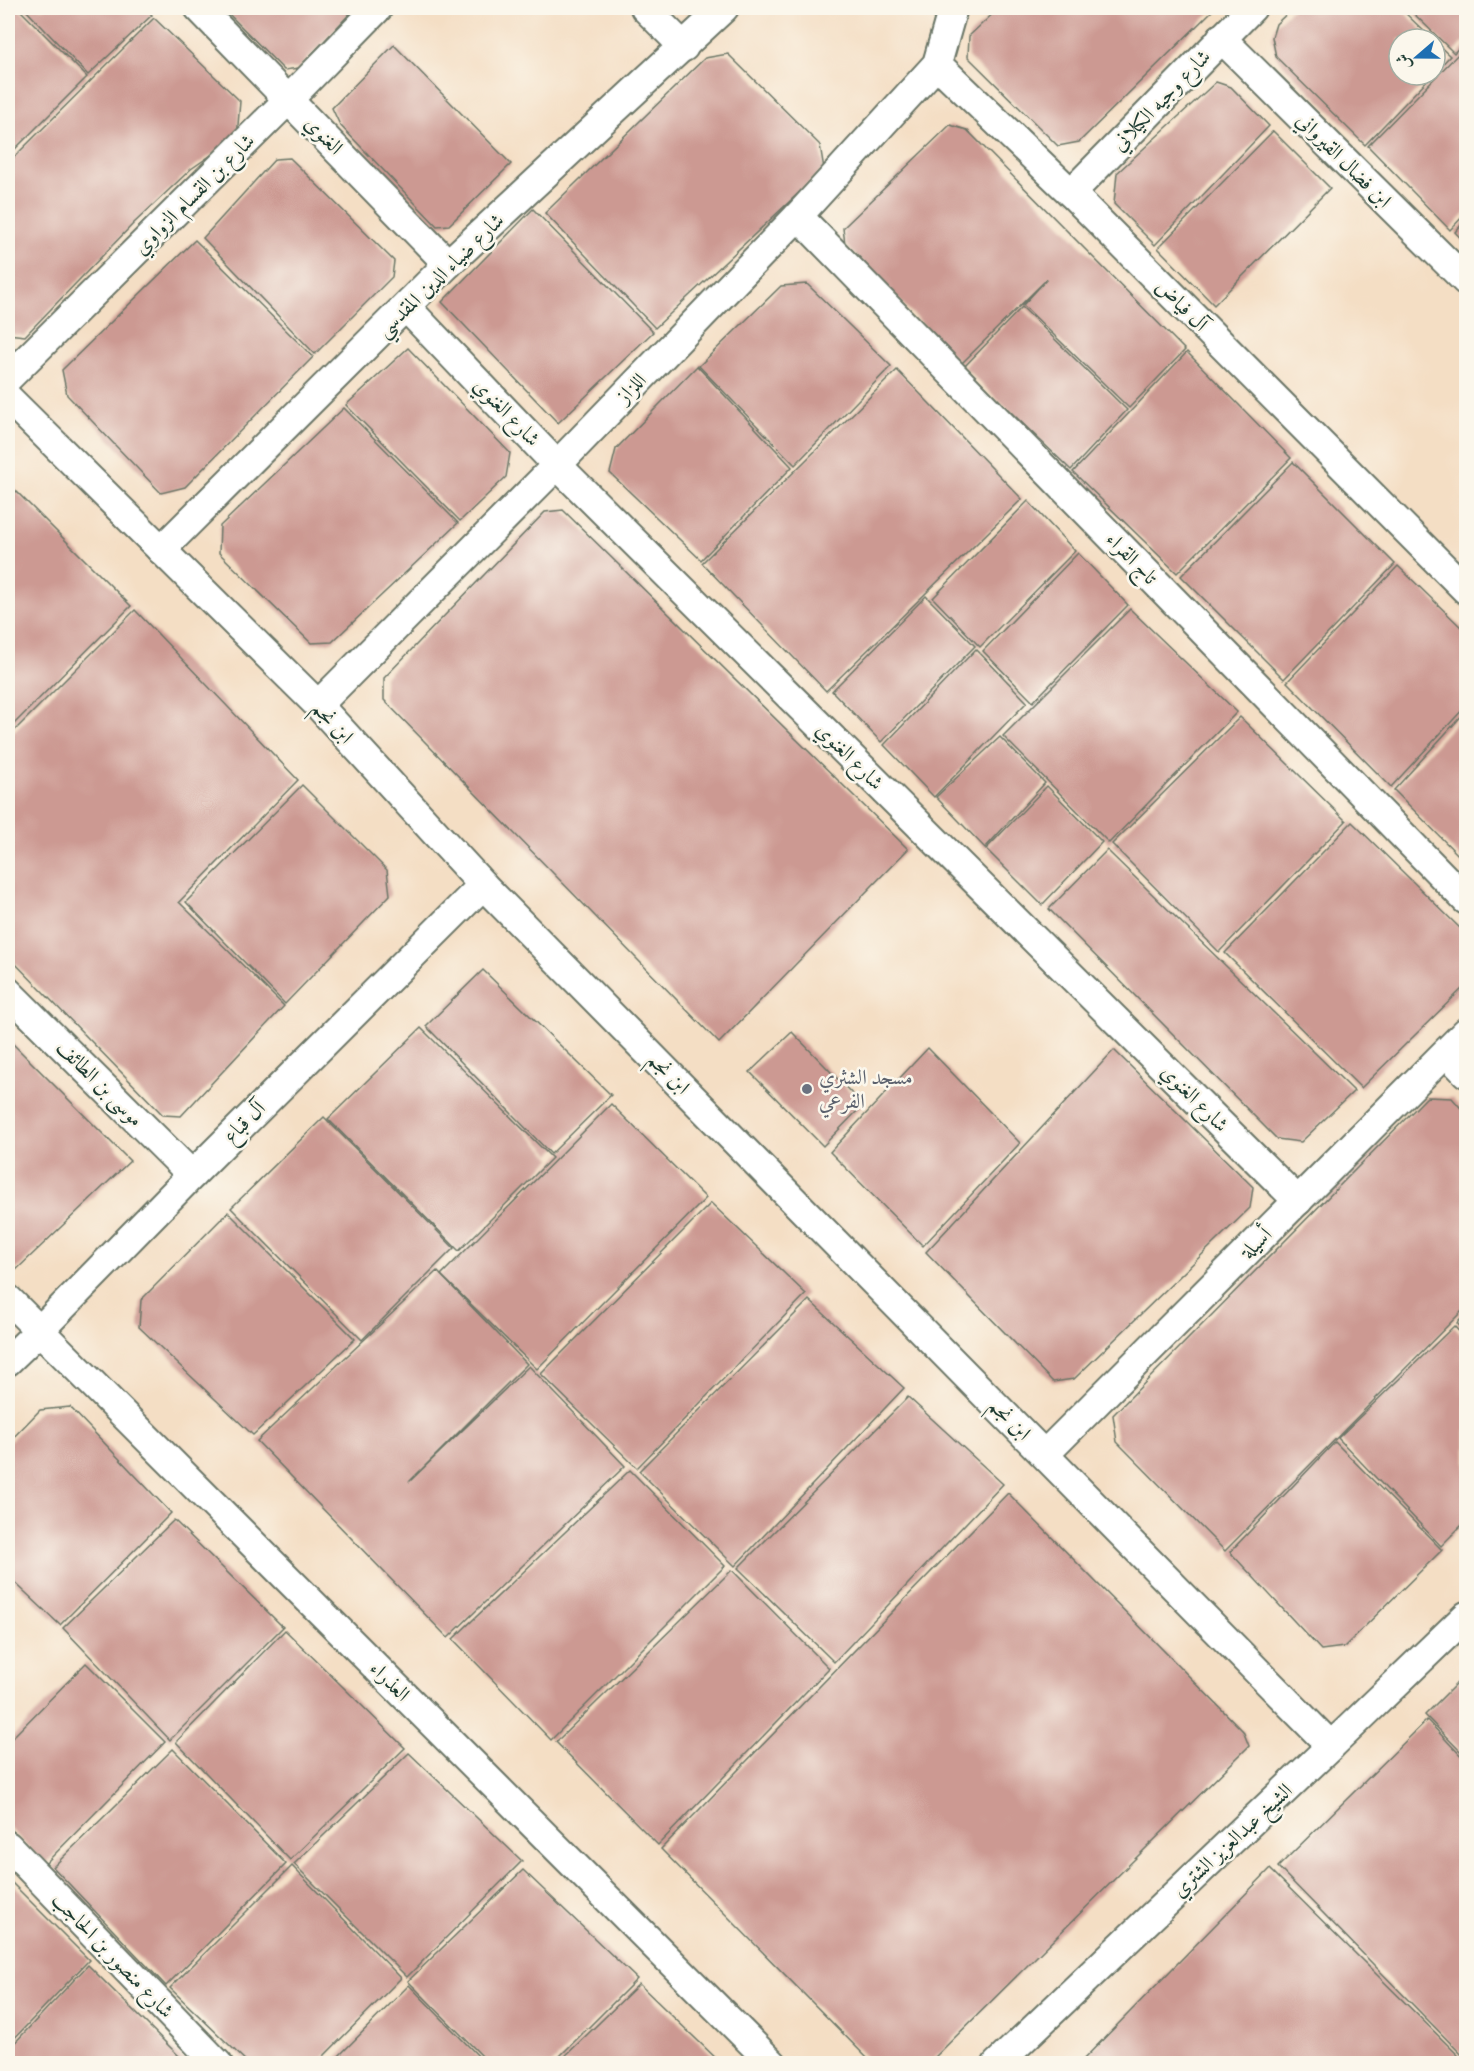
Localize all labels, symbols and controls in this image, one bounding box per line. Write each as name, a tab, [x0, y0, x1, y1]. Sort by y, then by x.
north arrow	[1387, 27, 1447, 87]
street label: شارع وجيه الكيلاني	[1104, 42, 1220, 160]
text: ش	[1389, 51, 1417, 74]
street label: ابن فضال القيرواني	[1288, 105, 1399, 216]
street label: الغنوي	[297, 108, 351, 162]
street label: شارع بن القسام الزواوي	[126, 126, 264, 264]
street label: شارع ضياء الدين المقدسي	[368, 205, 514, 348]
street label: آل فياض	[1149, 271, 1217, 340]
street label: اللزاز	[607, 365, 653, 412]
street label: شارع الغنوي	[464, 370, 548, 455]
street label: تاج القراء	[1096, 524, 1166, 595]
street label: ابن نجم	[302, 693, 362, 754]
street label: شارع الغنوي	[807, 714, 892, 799]
street label: موسى بن الطائف	[50, 1032, 151, 1133]
street label: ابن نجم	[637, 1044, 698, 1105]
street label: شارع الغنوي	[1152, 1056, 1237, 1141]
place label: مسجد الشثري الفرعي	[819, 1061, 913, 1118]
marker: مسجد الشثري الفرعي	[800, 1082, 814, 1096]
street label: آل قباع	[215, 1092, 276, 1152]
street label: أسيلة	[1232, 1219, 1279, 1266]
street label: ابن نجم	[978, 1390, 1039, 1451]
street label: العذراء	[363, 1653, 418, 1708]
street label: الشيخ عبدالعزيز الشتري	[1164, 1775, 1302, 1907]
street label: شارع منصور بن الحاجب	[43, 1885, 182, 2027]

